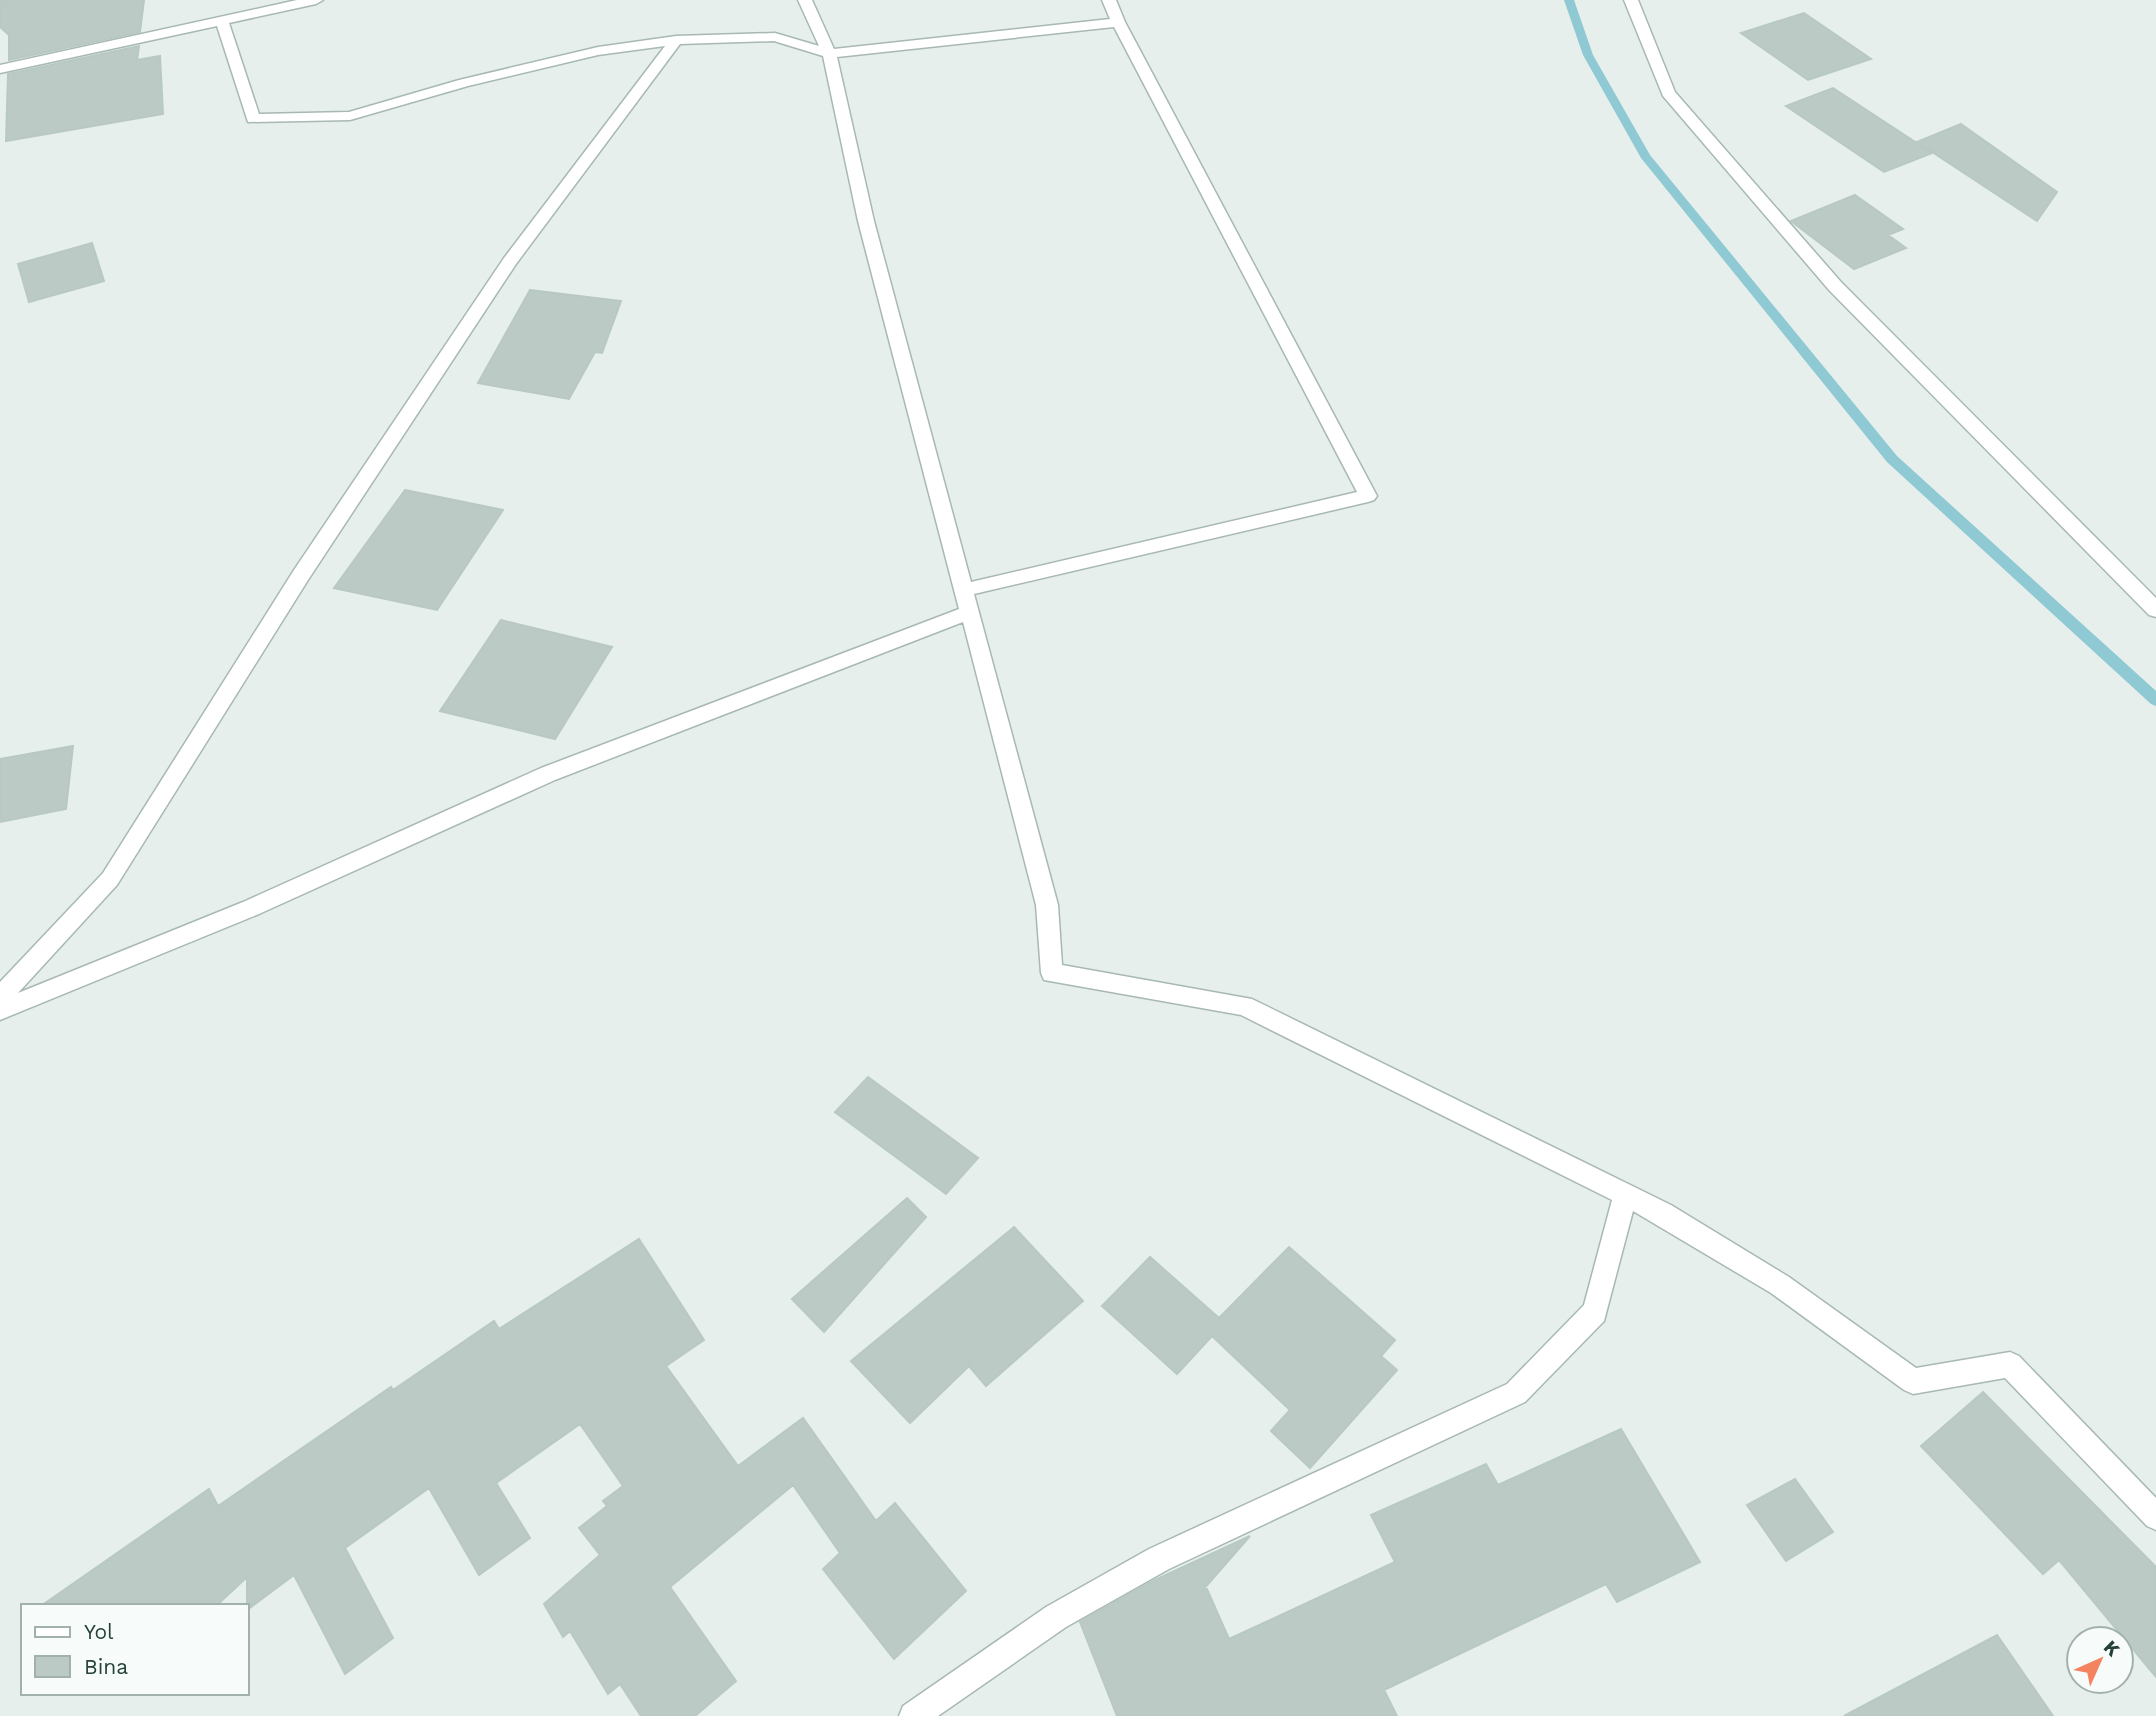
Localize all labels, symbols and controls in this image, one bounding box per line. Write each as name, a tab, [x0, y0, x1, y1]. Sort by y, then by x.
legend	[21, 1604, 248, 1695]
text: Yol	[84, 1619, 114, 1644]
north arrow	[2065, 1625, 2135, 1695]
text: K	[2099, 1636, 2124, 1661]
text: Bina	[84, 1654, 128, 1679]

